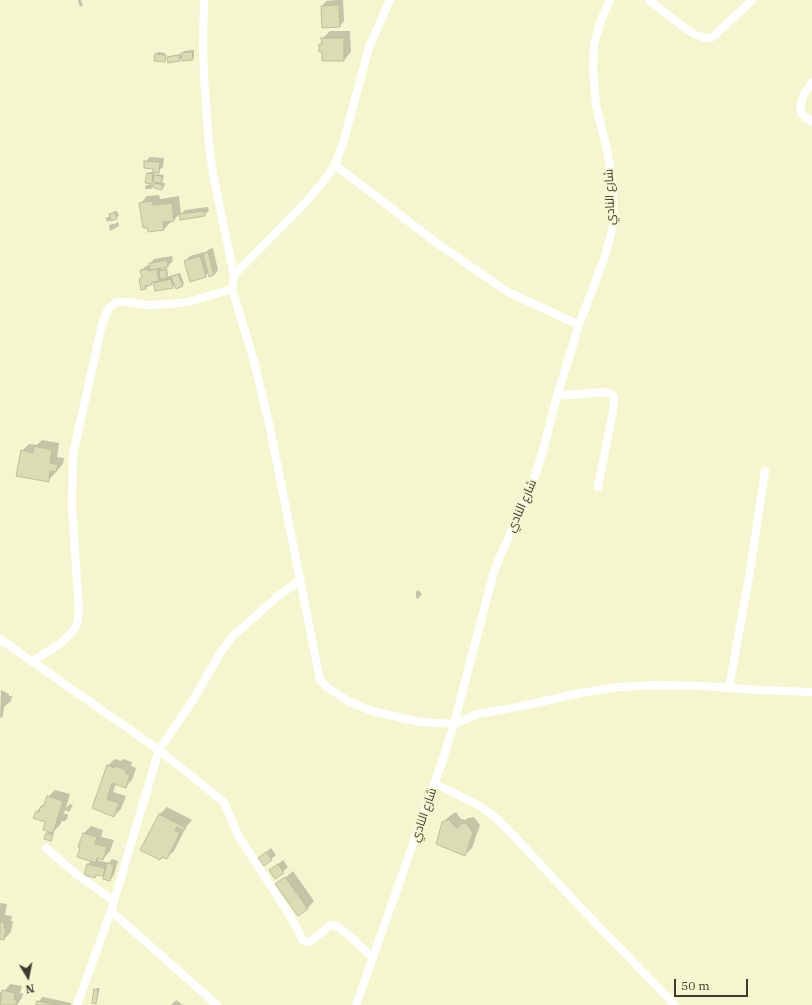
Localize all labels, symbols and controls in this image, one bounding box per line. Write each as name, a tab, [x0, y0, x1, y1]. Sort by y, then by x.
street label: شارع النادي	[602, 169, 618, 225]
street label: شارع النادي	[504, 477, 540, 535]
street label: شارع النادي	[408, 786, 440, 844]
north arrow	[8, 957, 48, 997]
scale bar	[676, 971, 750, 997]
text: 50 m	[681, 978, 710, 993]
text: N	[25, 981, 36, 996]

